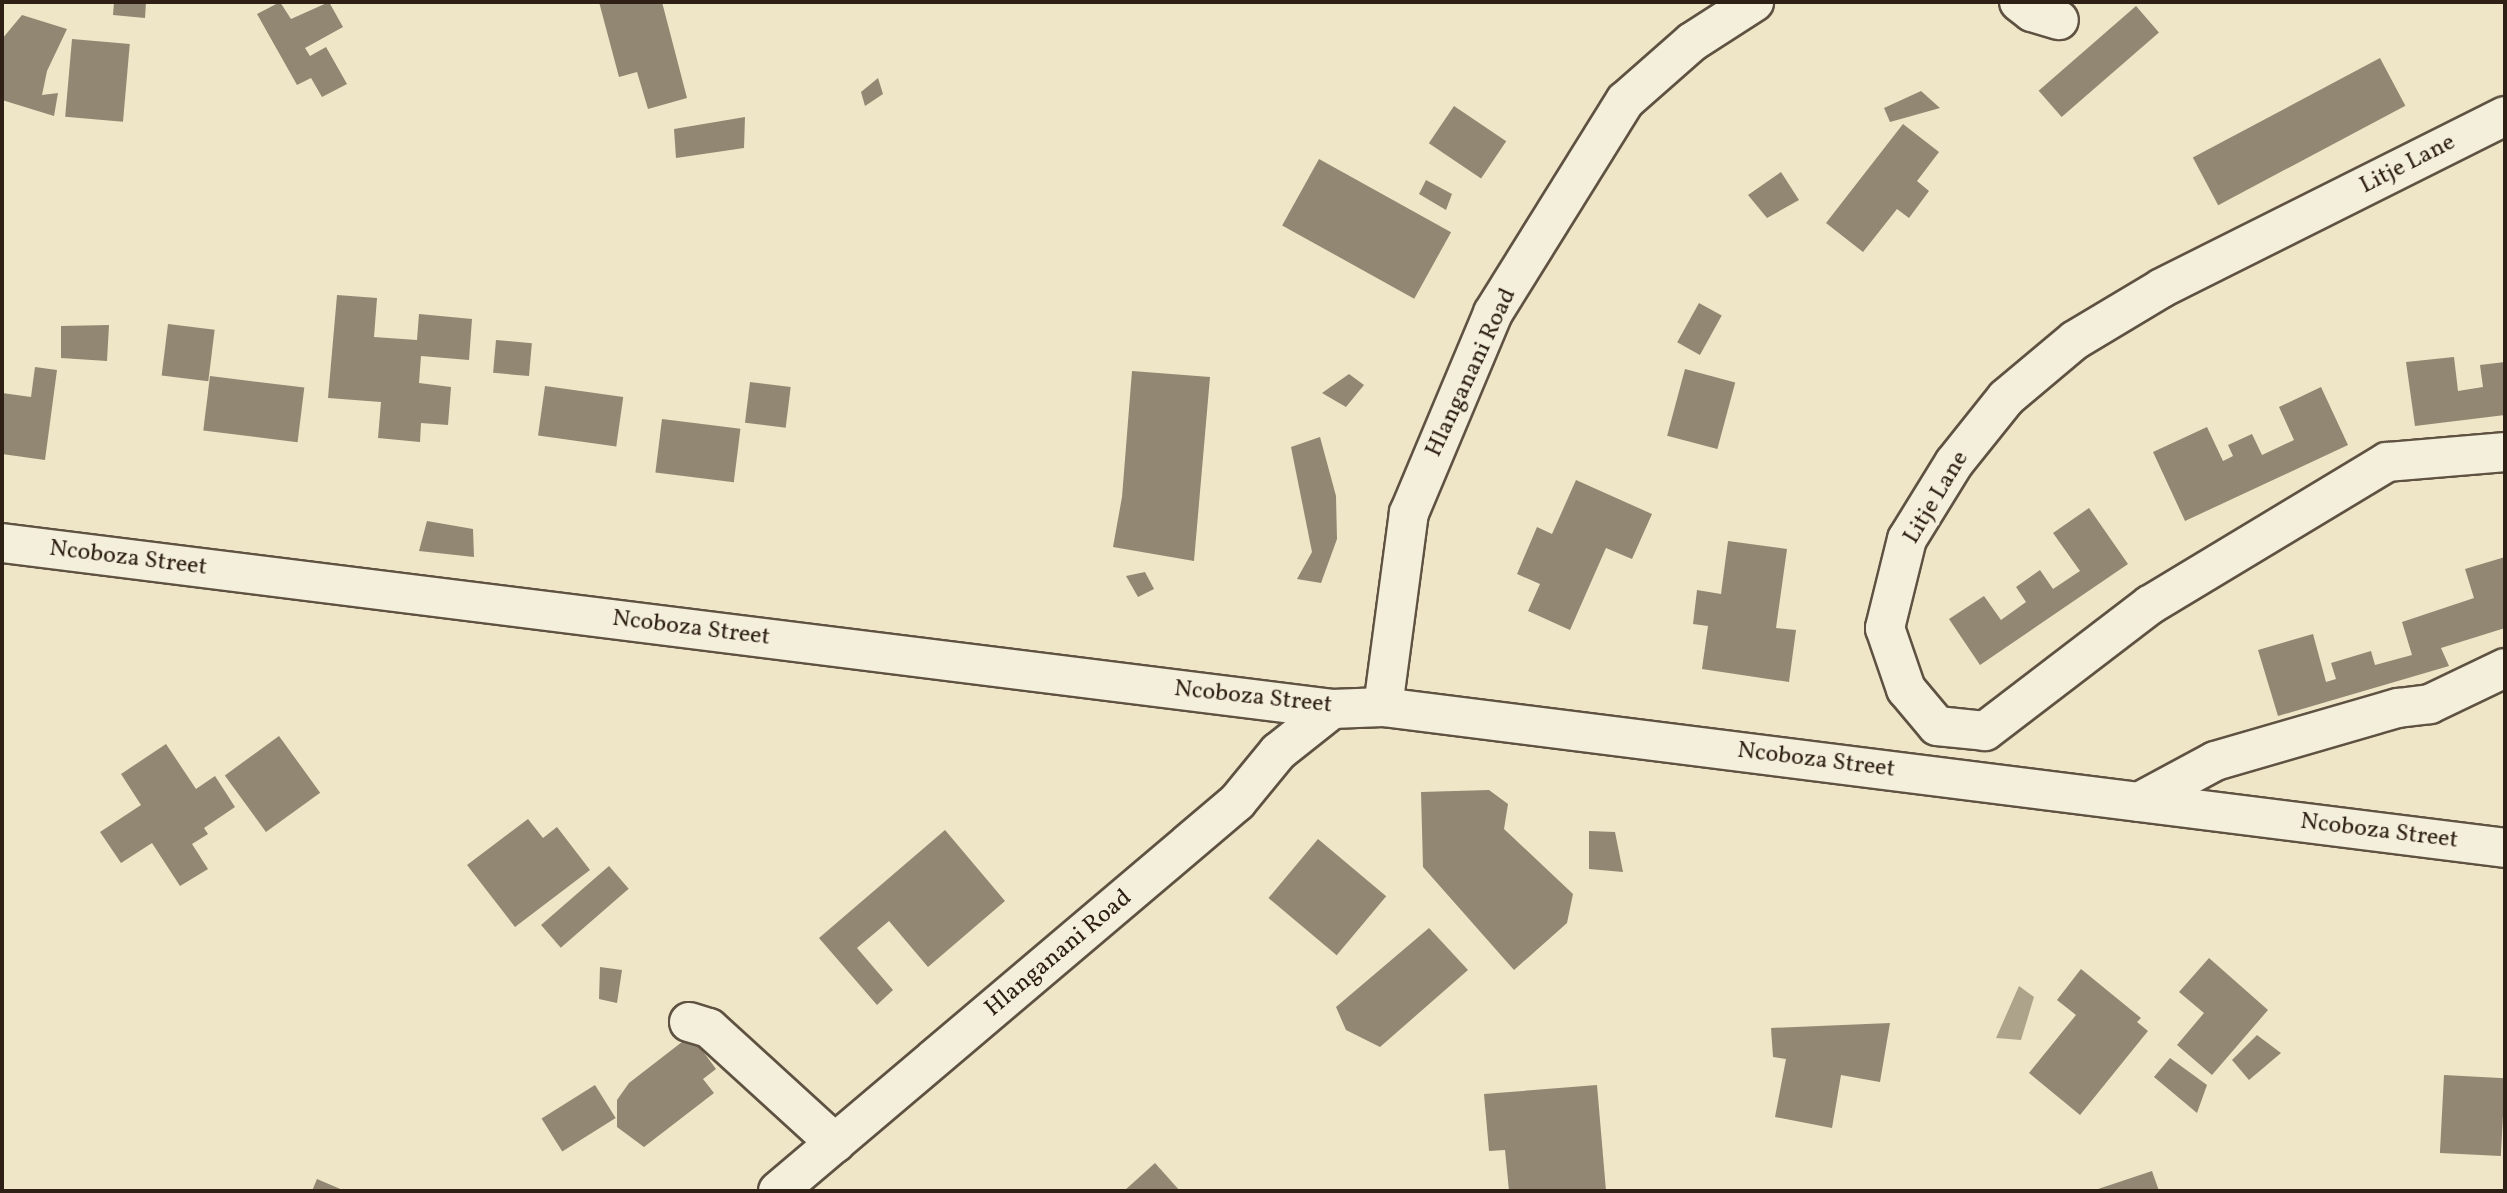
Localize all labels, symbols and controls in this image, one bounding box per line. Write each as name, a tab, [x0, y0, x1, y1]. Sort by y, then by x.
street label: Litje Lane	[2356, 129, 2460, 201]
street label: Hlanganani Road	[1420, 284, 1524, 462]
street label: Litje Lane	[1898, 446, 1976, 550]
street label: Ncoboza Street	[48, 535, 208, 583]
street label: Ncoboza Street	[611, 605, 771, 653]
street label: Ncoboza Street	[1173, 675, 1333, 721]
street label: Ncoboza Street	[1736, 737, 1896, 785]
street label: Ncoboza Street	[2299, 808, 2459, 856]
street label: Hlanganani Road	[980, 884, 1138, 1024]

